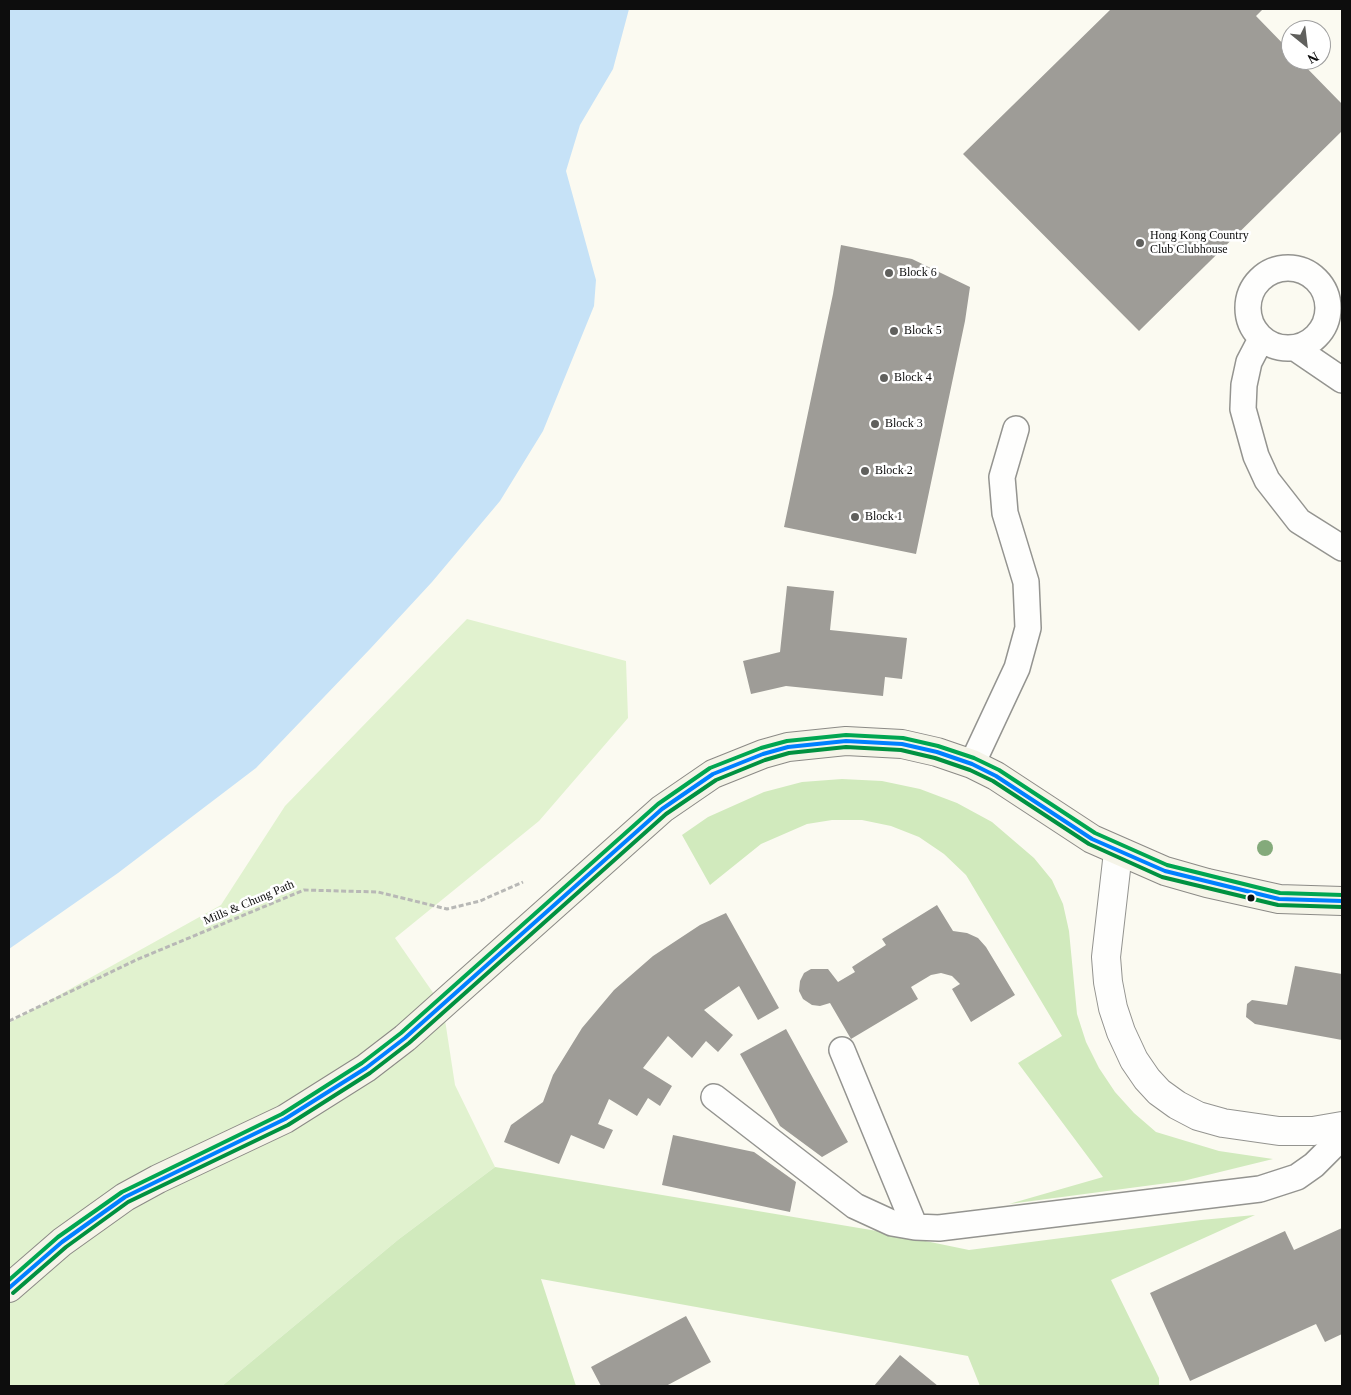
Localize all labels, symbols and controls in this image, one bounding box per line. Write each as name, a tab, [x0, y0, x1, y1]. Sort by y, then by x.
north arrow	[1281, 20, 1331, 70]
text: N	[1305, 49, 1321, 67]
place label: Hong Kong Country Club Clubhouse	[1150, 229, 1249, 257]
marker: Hong Kong Country Club Clubhouse	[1134, 237, 1146, 249]
place label: Block 6	[899, 266, 937, 280]
marker: Block 6	[883, 267, 895, 279]
place label: Block 5	[904, 324, 942, 338]
marker: Block 5	[888, 325, 900, 337]
place label: Block 4	[894, 371, 932, 385]
marker: Block 4	[878, 372, 890, 384]
place label: Block 3	[885, 417, 923, 431]
marker: Block 3	[869, 418, 881, 430]
place label: Block 2	[875, 464, 913, 478]
marker: Block 2	[859, 465, 871, 477]
place label: Block 1	[865, 510, 903, 524]
marker: Block 1	[849, 511, 861, 523]
street label: Mills & Chung Path	[202, 877, 296, 929]
unlabelled marker	[1246, 893, 1256, 903]

